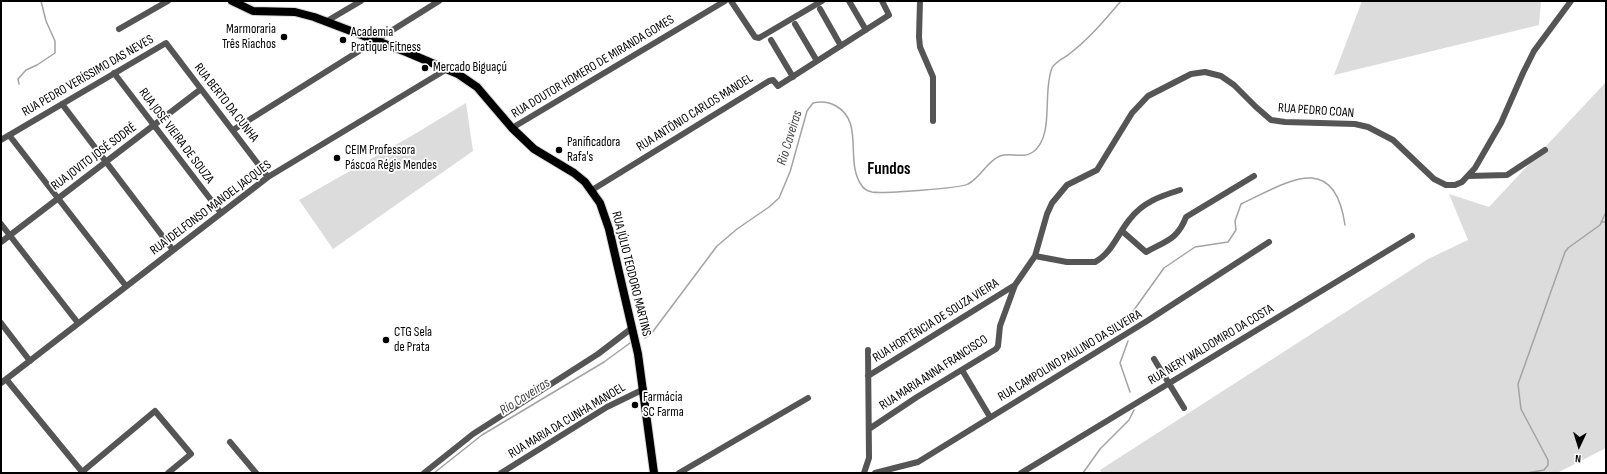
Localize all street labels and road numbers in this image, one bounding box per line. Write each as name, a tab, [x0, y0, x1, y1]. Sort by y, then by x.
street label: RUA DOUTOR HOMERO DE MIRANDA GOMES	[509, 12, 677, 122]
street label: RUA PEDRO VERÍSSIMO DAS NEVES	[19, 32, 157, 120]
street label: RUA BERTO DA CUNHA	[190, 60, 262, 146]
street label: RUA ANTÔNIO CARLOS MANOEL	[634, 71, 756, 155]
street label: RUA JOSÉ VIEIRA DE SOUZA	[135, 85, 217, 187]
street label: RUA PEDRO COAN	[1277, 101, 1355, 121]
street label: RUA JOVITO JOSÉ SODRÉ	[48, 120, 140, 194]
street label: RUA IDELFONSO MANOEL JACQUES	[147, 157, 275, 259]
street label: RUA JÚLIO TEODORO MARTINS	[608, 210, 654, 338]
street label: RUA HORTÊNCIA DE SOUZA VIEIRA	[870, 276, 1002, 366]
street label: RUA NERY WALDOMIRO DA COSTA	[1145, 301, 1277, 389]
street label: RUA CAMPOLINO PAULINO DA SILVEIRA	[995, 307, 1145, 405]
street label: RUA MARIA ANNA FRANCISCO	[877, 332, 991, 414]
street label: RUA MARIA DA CUNHA MANOEL	[506, 380, 628, 462]

